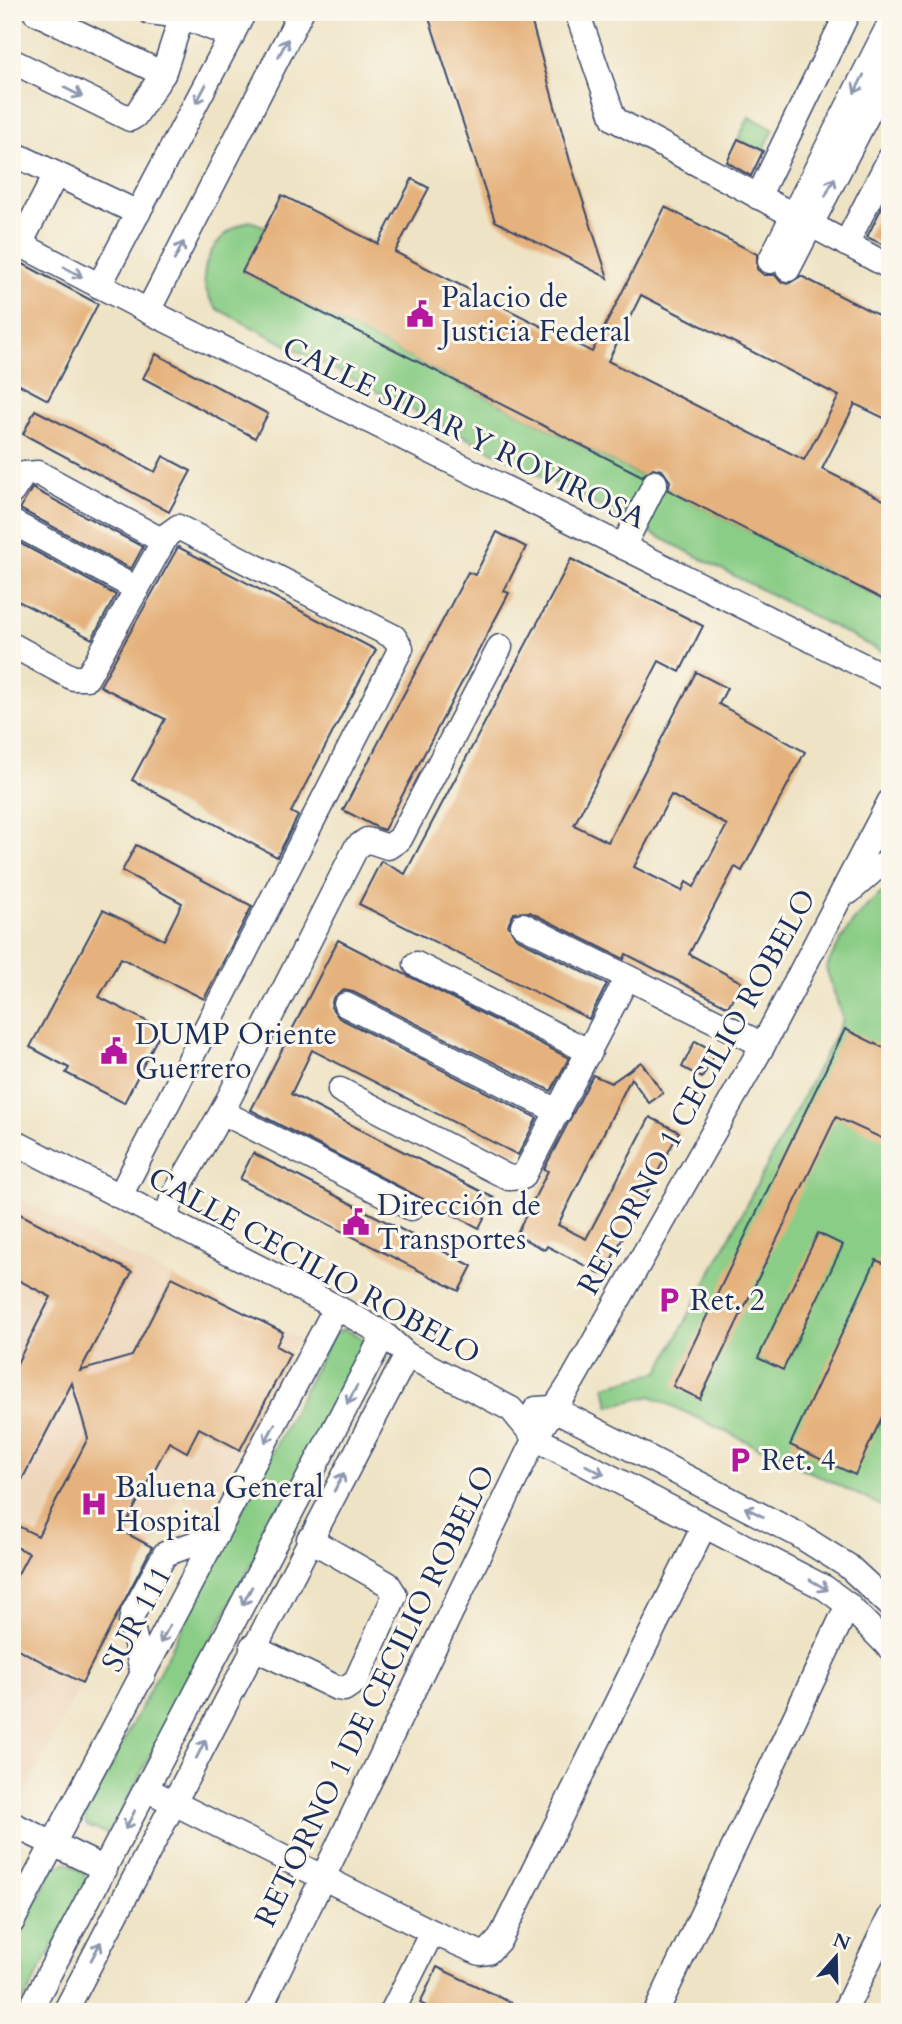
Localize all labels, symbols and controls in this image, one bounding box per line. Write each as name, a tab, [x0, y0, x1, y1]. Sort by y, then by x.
one-way arrow	[276, 38, 290, 59]
one-way arrow	[851, 73, 865, 94]
one-way arrow	[194, 83, 207, 104]
one-way arrow	[62, 86, 83, 100]
one-way arrow	[823, 177, 837, 197]
one-way arrow	[173, 241, 186, 262]
one-way arrow	[62, 266, 83, 279]
place label: Palacio de Justicia Federal	[437, 277, 631, 352]
public building icon: Palacio de Justicia Federal	[405, 299, 435, 329]
street label: CALLE SIDAR Y ROVIROSA	[275, 327, 653, 539]
street label: RETORNO 1 CECILIO ROBELO	[568, 882, 826, 1302]
place label: DUMP Oriente Guerrero	[135, 1014, 337, 1089]
public building icon: DUMP Oriente Guerrero	[99, 1036, 129, 1066]
street label: CALLE CECILIO ROBELO	[141, 1157, 487, 1375]
place label: Dirección de Transportes	[377, 1185, 541, 1260]
public building icon: Dirección de Transportes	[341, 1207, 371, 1237]
place label: Ret. 2	[690, 1280, 765, 1321]
parking icon: Ret. 2	[654, 1285, 684, 1315]
one-way arrow	[345, 1384, 359, 1404]
one-way arrow	[263, 1422, 276, 1443]
place label: Ret. 4	[761, 1440, 836, 1481]
parking icon: Ret. 4	[725, 1445, 755, 1475]
street label: RETORNO 1 DE CECILIO ROBELO	[245, 1458, 505, 1934]
one-way arrow	[584, 1463, 605, 1477]
place label: Baluena General Hospital	[115, 1467, 324, 1542]
one-way arrow	[333, 1472, 346, 1493]
hospital icon: Baluena General Hospital	[79, 1489, 109, 1519]
one-way arrow	[744, 1504, 765, 1518]
street label: SUR 111	[92, 1559, 182, 1679]
one-way arrow	[808, 1579, 829, 1592]
one-way arrow	[239, 1585, 253, 1606]
one-way arrow	[157, 1623, 171, 1644]
one-way arrow	[194, 1739, 208, 1760]
one-way arrow	[123, 1809, 137, 1829]
north arrow	[800, 1923, 870, 1993]
text: N	[829, 1927, 854, 1957]
one-way arrow	[90, 1941, 104, 1962]

